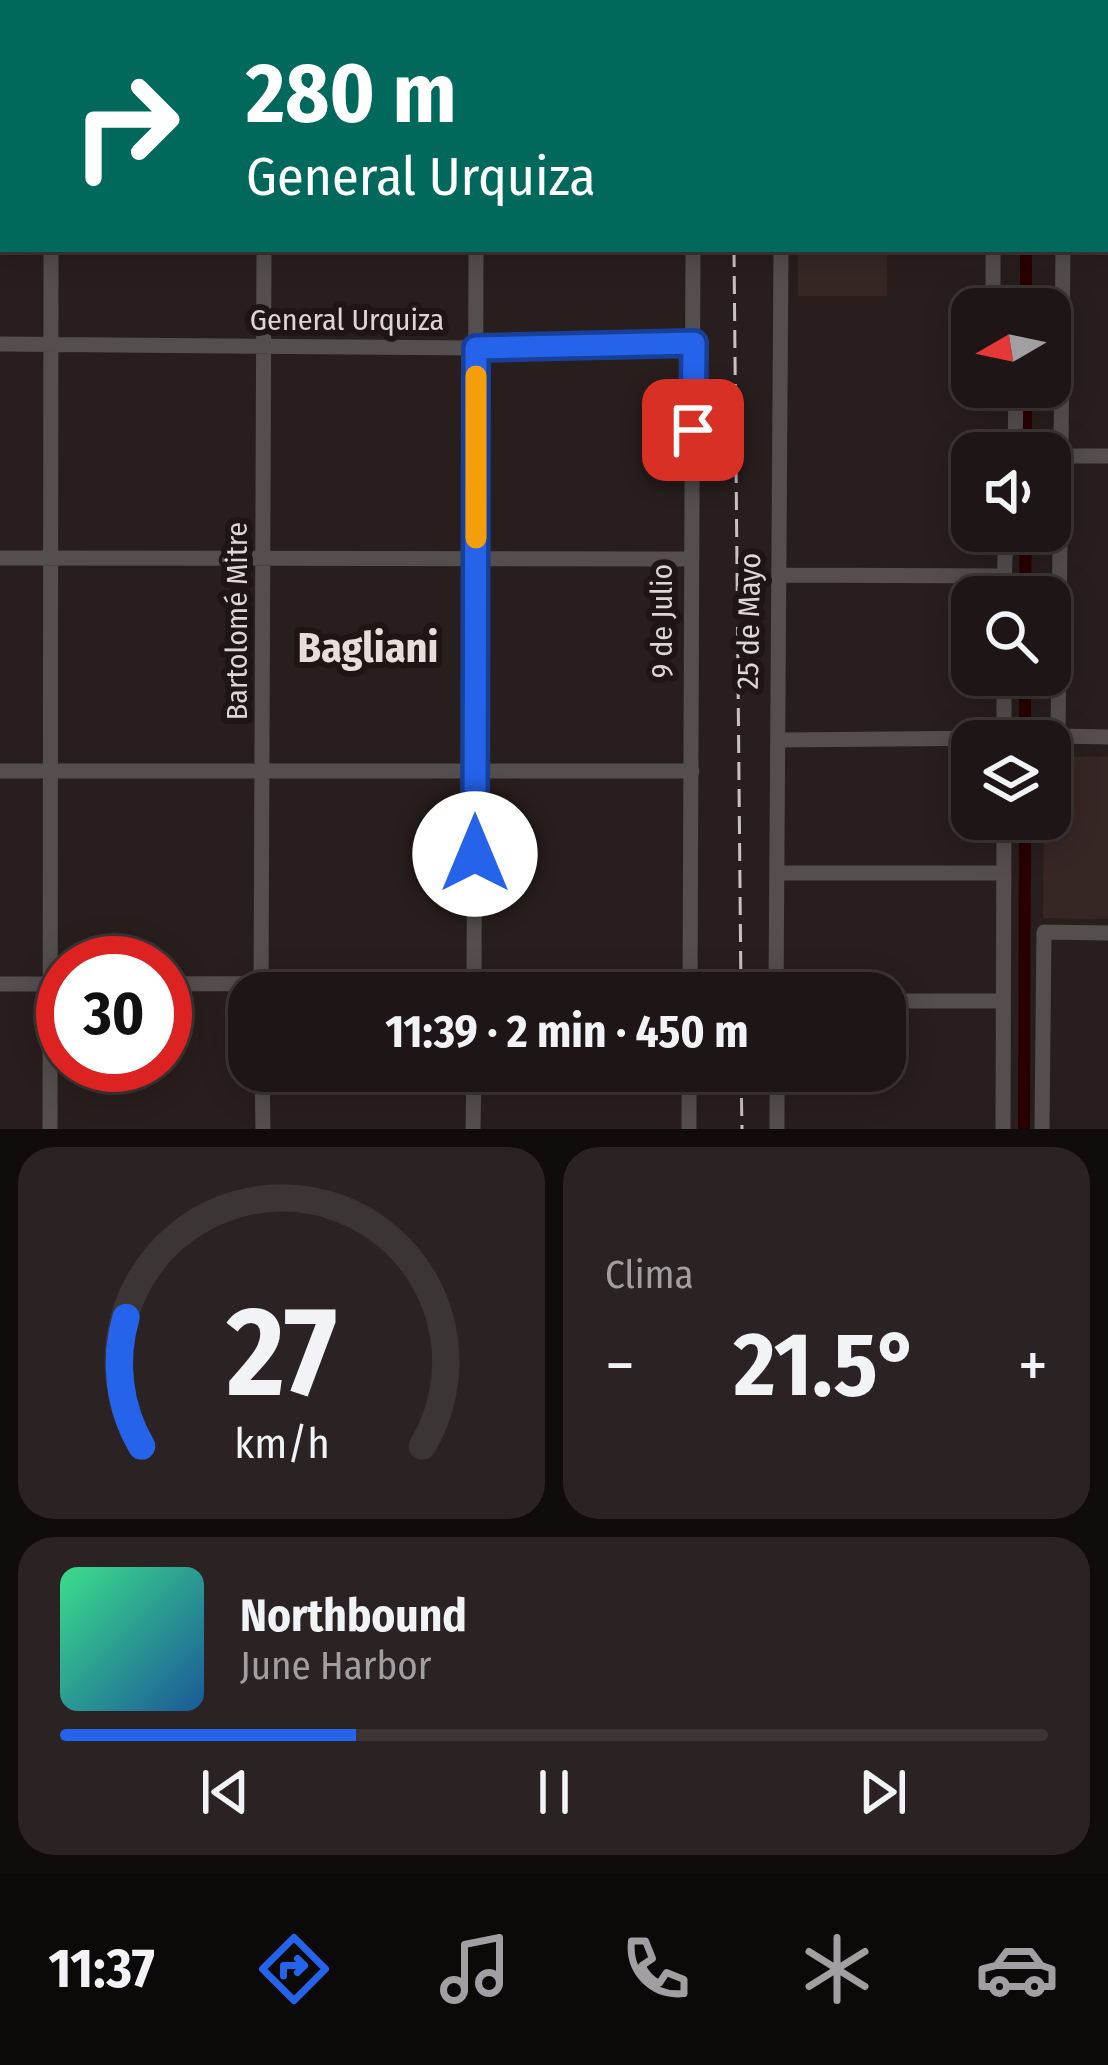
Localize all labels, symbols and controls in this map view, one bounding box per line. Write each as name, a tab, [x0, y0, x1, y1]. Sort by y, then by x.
text: 280 m	[246, 43, 457, 144]
icon: right	[48, 48, 204, 204]
text: General Urquiza	[246, 145, 596, 209]
north arrow	[951, 288, 1071, 408]
map controls	[951, 288, 1071, 840]
street label: General Urquiza	[250, 302, 444, 338]
pin	[642, 379, 744, 481]
icon: arrive	[660, 397, 726, 463]
button: sound	[951, 432, 1071, 552]
street label: Bartolomé Mitre	[219, 522, 255, 720]
street label: 25 de Mayo	[730, 552, 768, 690]
street label: 9 de Julio	[644, 564, 680, 678]
button: search	[951, 576, 1071, 696]
district label: Bagliani	[298, 623, 438, 673]
button: layers	[951, 720, 1071, 840]
position arrow	[412, 791, 538, 917]
speed limit sign: 30	[36, 936, 192, 1092]
text: 11:39 · 2 min · 450 m	[385, 1005, 749, 1059]
text: Clima	[605, 1252, 694, 1298]
text: 27	[225, 1278, 337, 1428]
text: 21.5°	[734, 1311, 919, 1419]
text: −	[605, 1326, 635, 1405]
text: +	[1018, 1326, 1048, 1405]
text: km/h	[234, 1418, 329, 1469]
text: Northbound	[240, 1589, 467, 1643]
text: June Harbor	[240, 1643, 431, 1689]
icon: previous	[192, 1759, 258, 1825]
icon: pause	[521, 1759, 587, 1825]
icon: next	[850, 1759, 916, 1825]
icon: directions	[252, 1927, 336, 2011]
icon: music	[433, 1927, 517, 2011]
icon: phone	[614, 1927, 698, 2011]
icon: climate	[795, 1927, 879, 2011]
icon: car	[975, 1927, 1059, 2011]
text: 11:37	[48, 1937, 155, 2001]

